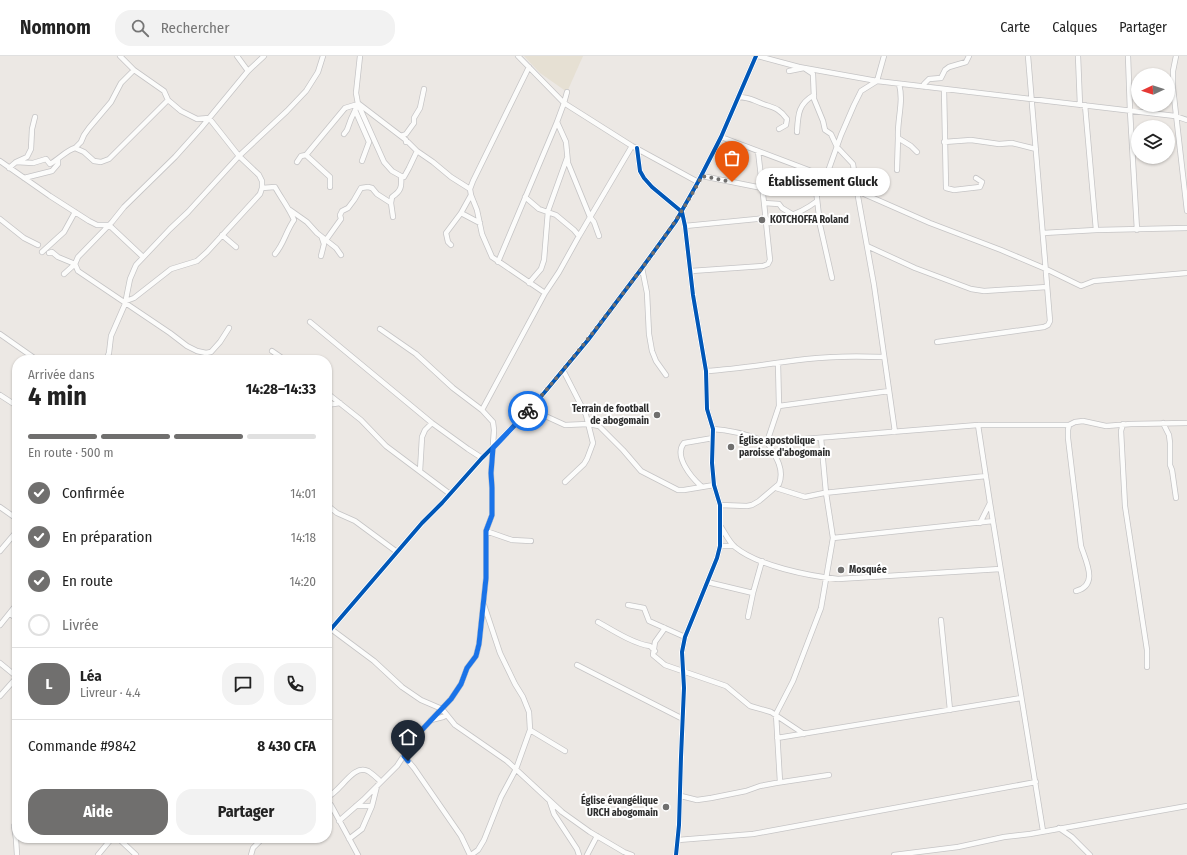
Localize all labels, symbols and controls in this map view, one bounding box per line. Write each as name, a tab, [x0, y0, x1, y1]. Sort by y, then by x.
search box	[115, 10, 395, 46]
text: Nomnom	[20, 16, 91, 39]
icon: search	[129, 17, 151, 39]
text: Rechercher	[161, 19, 230, 37]
text: Carte	[1000, 19, 1030, 36]
text: Calques	[1052, 19, 1097, 36]
text: Partager	[1119, 19, 1167, 36]
north arrow	[1131, 68, 1175, 112]
map controls	[1131, 68, 1175, 164]
button: layers	[1131, 120, 1175, 164]
pin	[715, 141, 749, 182]
icon: bag	[721, 147, 743, 169]
callout: Établissement Gluck	[756, 168, 890, 196]
text: Établissement Gluck	[768, 174, 878, 189]
place label: KOTCHOFFA Roland	[770, 214, 849, 226]
marker: KOTCHOFFA Roland	[757, 215, 767, 225]
text: Arrivée dans	[28, 367, 95, 382]
text: 14:28–14:33	[246, 380, 316, 398]
text: 4 min	[28, 381, 87, 412]
courier	[508, 391, 548, 431]
icon: bike	[517, 400, 539, 422]
place label: Terrain de football de abogomain	[572, 403, 649, 427]
marker: Terrain de football de abogomain	[652, 410, 662, 420]
place label: Église apostolique paroisse d'abogomain	[739, 433, 830, 459]
marker: Église apostolique paroisse d'abogomain	[726, 442, 736, 452]
text: En route · 500 m	[28, 445, 114, 460]
icon: check	[28, 482, 50, 504]
text: Confirmée	[62, 484, 125, 502]
text: 14:01	[290, 486, 316, 501]
icon: check	[28, 526, 50, 548]
text: En préparation	[62, 528, 152, 546]
text: 14:18	[291, 530, 316, 545]
place label: Mosquée	[849, 563, 887, 576]
marker: Mosquée	[836, 565, 846, 575]
icon: check	[28, 570, 50, 592]
text: En route	[62, 572, 113, 590]
text: 14:20	[289, 574, 316, 589]
text: Livrée	[62, 616, 99, 634]
button: chat	[222, 663, 264, 705]
button: phone	[274, 663, 316, 705]
text: Léa	[80, 667, 102, 685]
text: L	[46, 675, 52, 693]
text: Livreur · 4.4	[80, 685, 141, 700]
pin	[391, 720, 425, 761]
icon: home	[397, 726, 419, 748]
text: Commande #9842	[28, 737, 136, 755]
text: 8 430 CFA	[257, 737, 316, 755]
button: Aide	[28, 789, 168, 835]
button: Partager	[176, 789, 316, 835]
place label: Église évangélique URCH abogomain	[581, 793, 658, 819]
marker: Église évangélique URCH abogomain	[661, 802, 671, 812]

